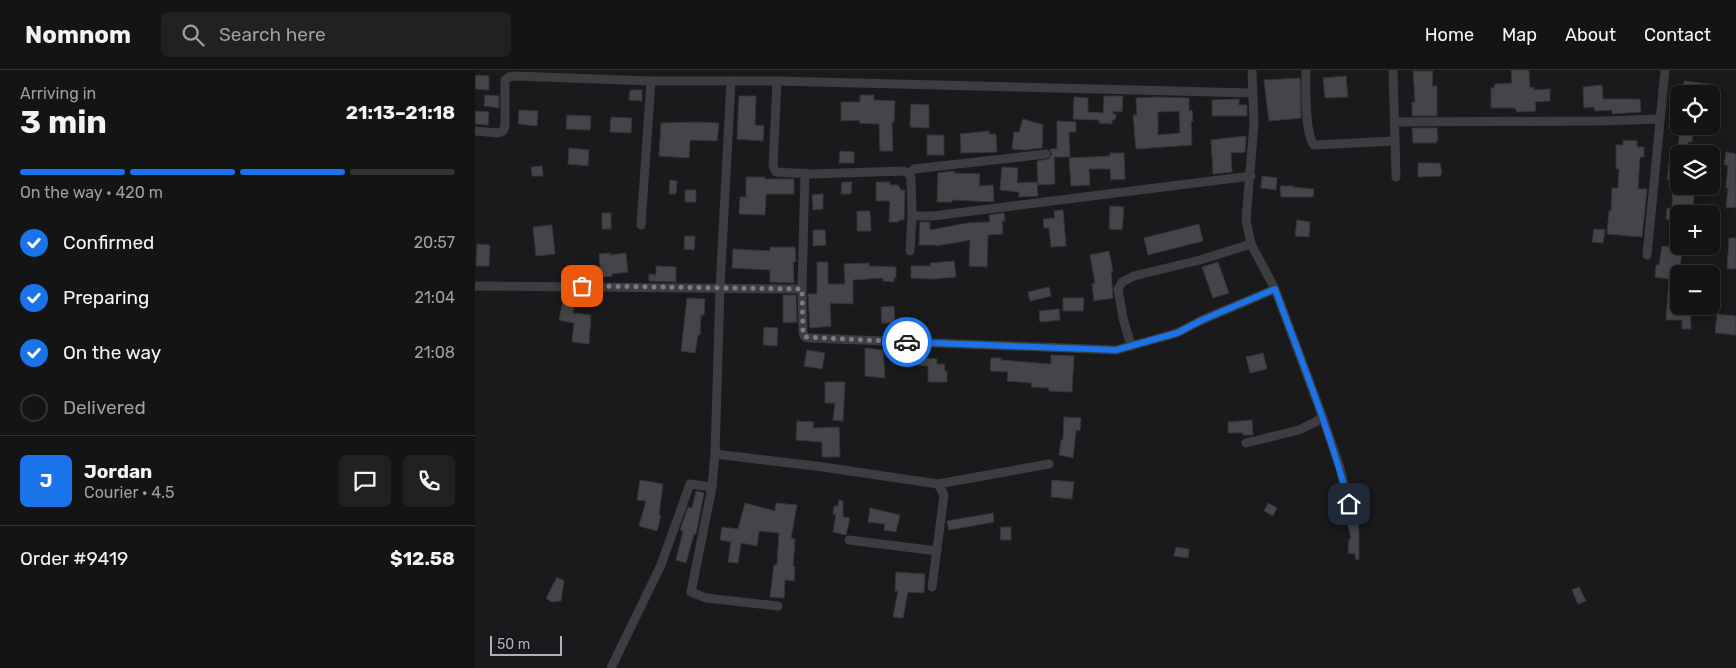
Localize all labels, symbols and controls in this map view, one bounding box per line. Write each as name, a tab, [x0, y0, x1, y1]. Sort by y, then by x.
search box	[161, 12, 511, 57]
text: Nomnom	[25, 21, 131, 49]
icon: search	[179, 21, 207, 49]
text: Search here	[219, 23, 326, 46]
text: Home	[1425, 24, 1474, 46]
text: Map	[1502, 24, 1537, 46]
text: About	[1565, 24, 1616, 46]
text: Contact	[1644, 24, 1711, 46]
text: Arriving in	[20, 84, 96, 103]
map controls	[1670, 85, 1720, 315]
button: locate	[1670, 85, 1720, 135]
text: 21:13–21:18	[346, 101, 455, 124]
text: 3 min	[20, 103, 107, 141]
button: layers	[1670, 145, 1720, 195]
text: On the way · 420 m	[20, 183, 163, 202]
button: +	[1670, 205, 1720, 255]
icon: check	[20, 229, 48, 257]
text: Confirmed	[63, 231, 154, 254]
text: 20:57	[414, 233, 455, 252]
pin	[561, 265, 603, 307]
button: −	[1670, 265, 1720, 315]
icon: bag	[568, 272, 596, 300]
icon: check	[20, 284, 48, 312]
text: Preparing	[63, 286, 149, 309]
text: 21:04	[415, 288, 455, 307]
courier	[882, 317, 932, 367]
icon: car	[893, 328, 921, 356]
icon: check	[20, 339, 48, 367]
text: On the way	[63, 341, 161, 364]
text: 21:08	[414, 343, 455, 362]
text: Delivered	[63, 396, 146, 419]
button: chat	[339, 455, 391, 507]
button: phone	[403, 455, 455, 507]
text: Jordan	[84, 460, 152, 483]
text: J	[40, 469, 52, 492]
text: Courier · 4.5	[84, 483, 174, 502]
pin	[1328, 483, 1370, 525]
icon: home	[1335, 490, 1363, 518]
text: Order #9419	[20, 547, 128, 570]
text: $12.58	[390, 547, 455, 570]
scale bar	[490, 633, 563, 656]
text: 50 m	[497, 636, 530, 653]

